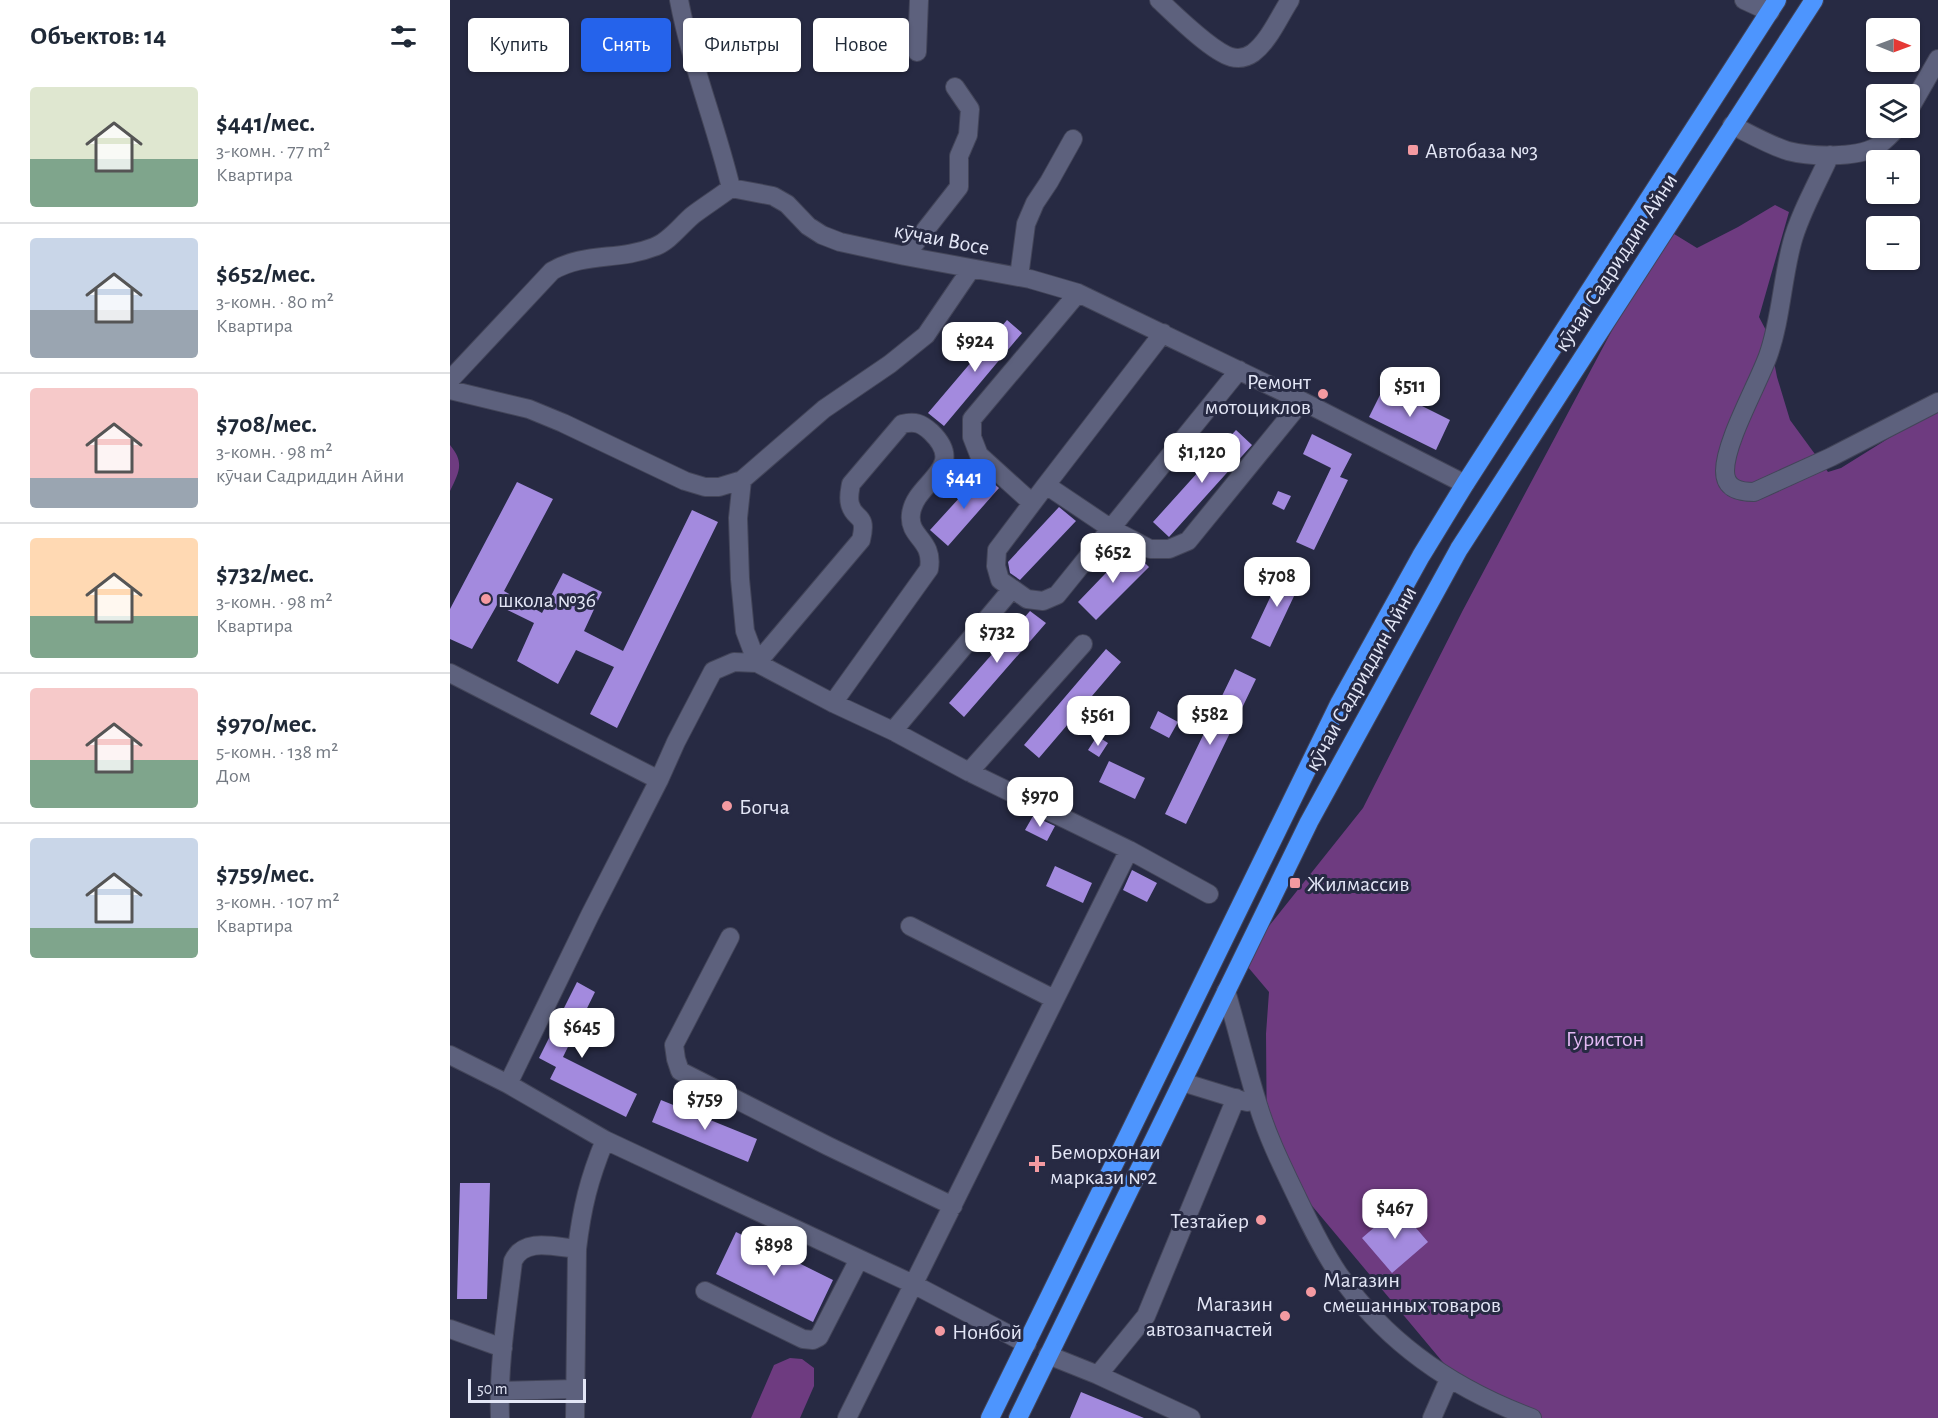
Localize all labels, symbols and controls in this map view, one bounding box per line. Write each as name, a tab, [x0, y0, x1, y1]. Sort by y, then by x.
chip: Купить	[468, 18, 569, 72]
chip: Снять	[581, 18, 671, 72]
chip: Фильтры	[683, 18, 801, 72]
chip: Новое	[813, 18, 909, 72]
north arrow	[1866, 18, 1920, 72]
map controls	[1866, 18, 1920, 270]
icon: filters	[387, 20, 420, 53]
text: Объектов: 14	[30, 23, 166, 49]
button: layers	[1866, 84, 1920, 138]
text: $441/мес.	[216, 110, 315, 136]
icon: home	[78, 111, 150, 183]
place label: Автобаза №3	[1425, 140, 1538, 162]
text: 3-комн. · 77 m²	[216, 141, 330, 161]
marker: Автобаза №3	[1406, 143, 1420, 157]
button: +	[1866, 150, 1920, 204]
text: Квартира	[216, 165, 293, 185]
street label: кӯчаи Садриддин Айни	[1550, 170, 1681, 355]
button: −	[1866, 216, 1920, 270]
street label: кӯчаи Восе	[892, 219, 991, 259]
text: $652/мес.	[216, 261, 316, 287]
icon: home	[78, 262, 150, 334]
text: 3-комн. · 80 m²	[216, 292, 334, 312]
text: Квартира	[216, 316, 293, 336]
pin: $924	[939, 322, 1011, 373]
text: $924	[956, 331, 994, 351]
pin: $511	[1374, 367, 1446, 418]
place label: Ремонт мотоциклов	[1205, 371, 1312, 418]
text: $511	[1394, 376, 1426, 396]
marker: Ремонт мотоциклов	[1316, 387, 1330, 401]
text: $708/мес.	[216, 411, 317, 437]
icon: home	[78, 412, 150, 484]
pin: $1,120	[1153, 433, 1251, 484]
text: 3-комн. · 98 m²	[216, 442, 332, 462]
text: $1,120	[1178, 442, 1226, 462]
pin: $441	[928, 459, 1000, 510]
text: кӯчаи Садриддин Айни	[216, 466, 404, 486]
text: $441	[946, 468, 982, 488]
pin: $652	[1077, 533, 1149, 584]
text: $652	[1095, 542, 1131, 562]
pin: $708	[1241, 557, 1313, 608]
text: $732/мес.	[216, 561, 314, 587]
icon: home	[78, 562, 150, 634]
text: $708	[1258, 566, 1296, 586]
street label: кӯчаи Садриддин Айни	[1301, 583, 1421, 774]
place label: школа №36	[498, 589, 596, 611]
text: 3-комн. · 98 m²	[216, 592, 332, 612]
marker: школа №36	[479, 592, 493, 606]
pin: $732	[961, 613, 1033, 664]
text: Квартира	[216, 616, 293, 636]
text: $732	[979, 622, 1015, 642]
pin: $582	[1174, 695, 1246, 746]
pin: $561	[1062, 696, 1134, 747]
text: $582	[1192, 704, 1228, 724]
text: $561	[1081, 705, 1115, 725]
text: $970/мес.	[216, 711, 317, 737]
icon: home	[78, 712, 150, 784]
text: 5-комн. · 138 m²	[216, 742, 338, 762]
text: Дом	[216, 766, 251, 786]
pin: $970	[1004, 777, 1076, 828]
text: $970	[1021, 786, 1059, 806]
place label: Богча	[739, 796, 790, 818]
marker: Богча	[720, 799, 734, 813]
text: $759/мес.	[216, 861, 315, 887]
icon: home	[78, 862, 150, 934]
place label: Жилмассив	[1307, 873, 1409, 895]
marker: Жилмассив	[1288, 876, 1302, 890]
text: 3-комн. · 107 m²	[216, 892, 339, 912]
text: Квартира	[216, 916, 293, 936]
pin: $645	[546, 1008, 618, 1059]
text: $645	[563, 1017, 601, 1037]
park label: Гуристон	[1566, 1028, 1644, 1050]
pin: $759	[669, 1080, 741, 1131]
text: $759	[687, 1089, 723, 1109]
place label: Беморхонаи маркази №2	[1050, 1141, 1161, 1188]
marker: Беморхонаи маркази №2	[1028, 1155, 1046, 1173]
pin: $467	[1359, 1189, 1431, 1240]
text: $467	[1376, 1198, 1414, 1218]
place label: Тезтайер	[1171, 1210, 1249, 1232]
marker: Тезтайер	[1254, 1213, 1268, 1227]
pin: $898	[738, 1226, 810, 1277]
text: $898	[755, 1235, 793, 1255]
place label: Магазин смешанных товаров	[1323, 1269, 1501, 1316]
marker: Магазин смешанных товаров	[1304, 1285, 1318, 1299]
place label: Магазин автозапчастей	[1146, 1293, 1273, 1340]
marker: Магазин автозапчастей	[1278, 1309, 1292, 1323]
place label: Нонбой	[952, 1321, 1022, 1343]
marker: Нонбой	[933, 1324, 947, 1338]
scale bar	[468, 1376, 586, 1404]
text: 50 m	[477, 1381, 508, 1397]

